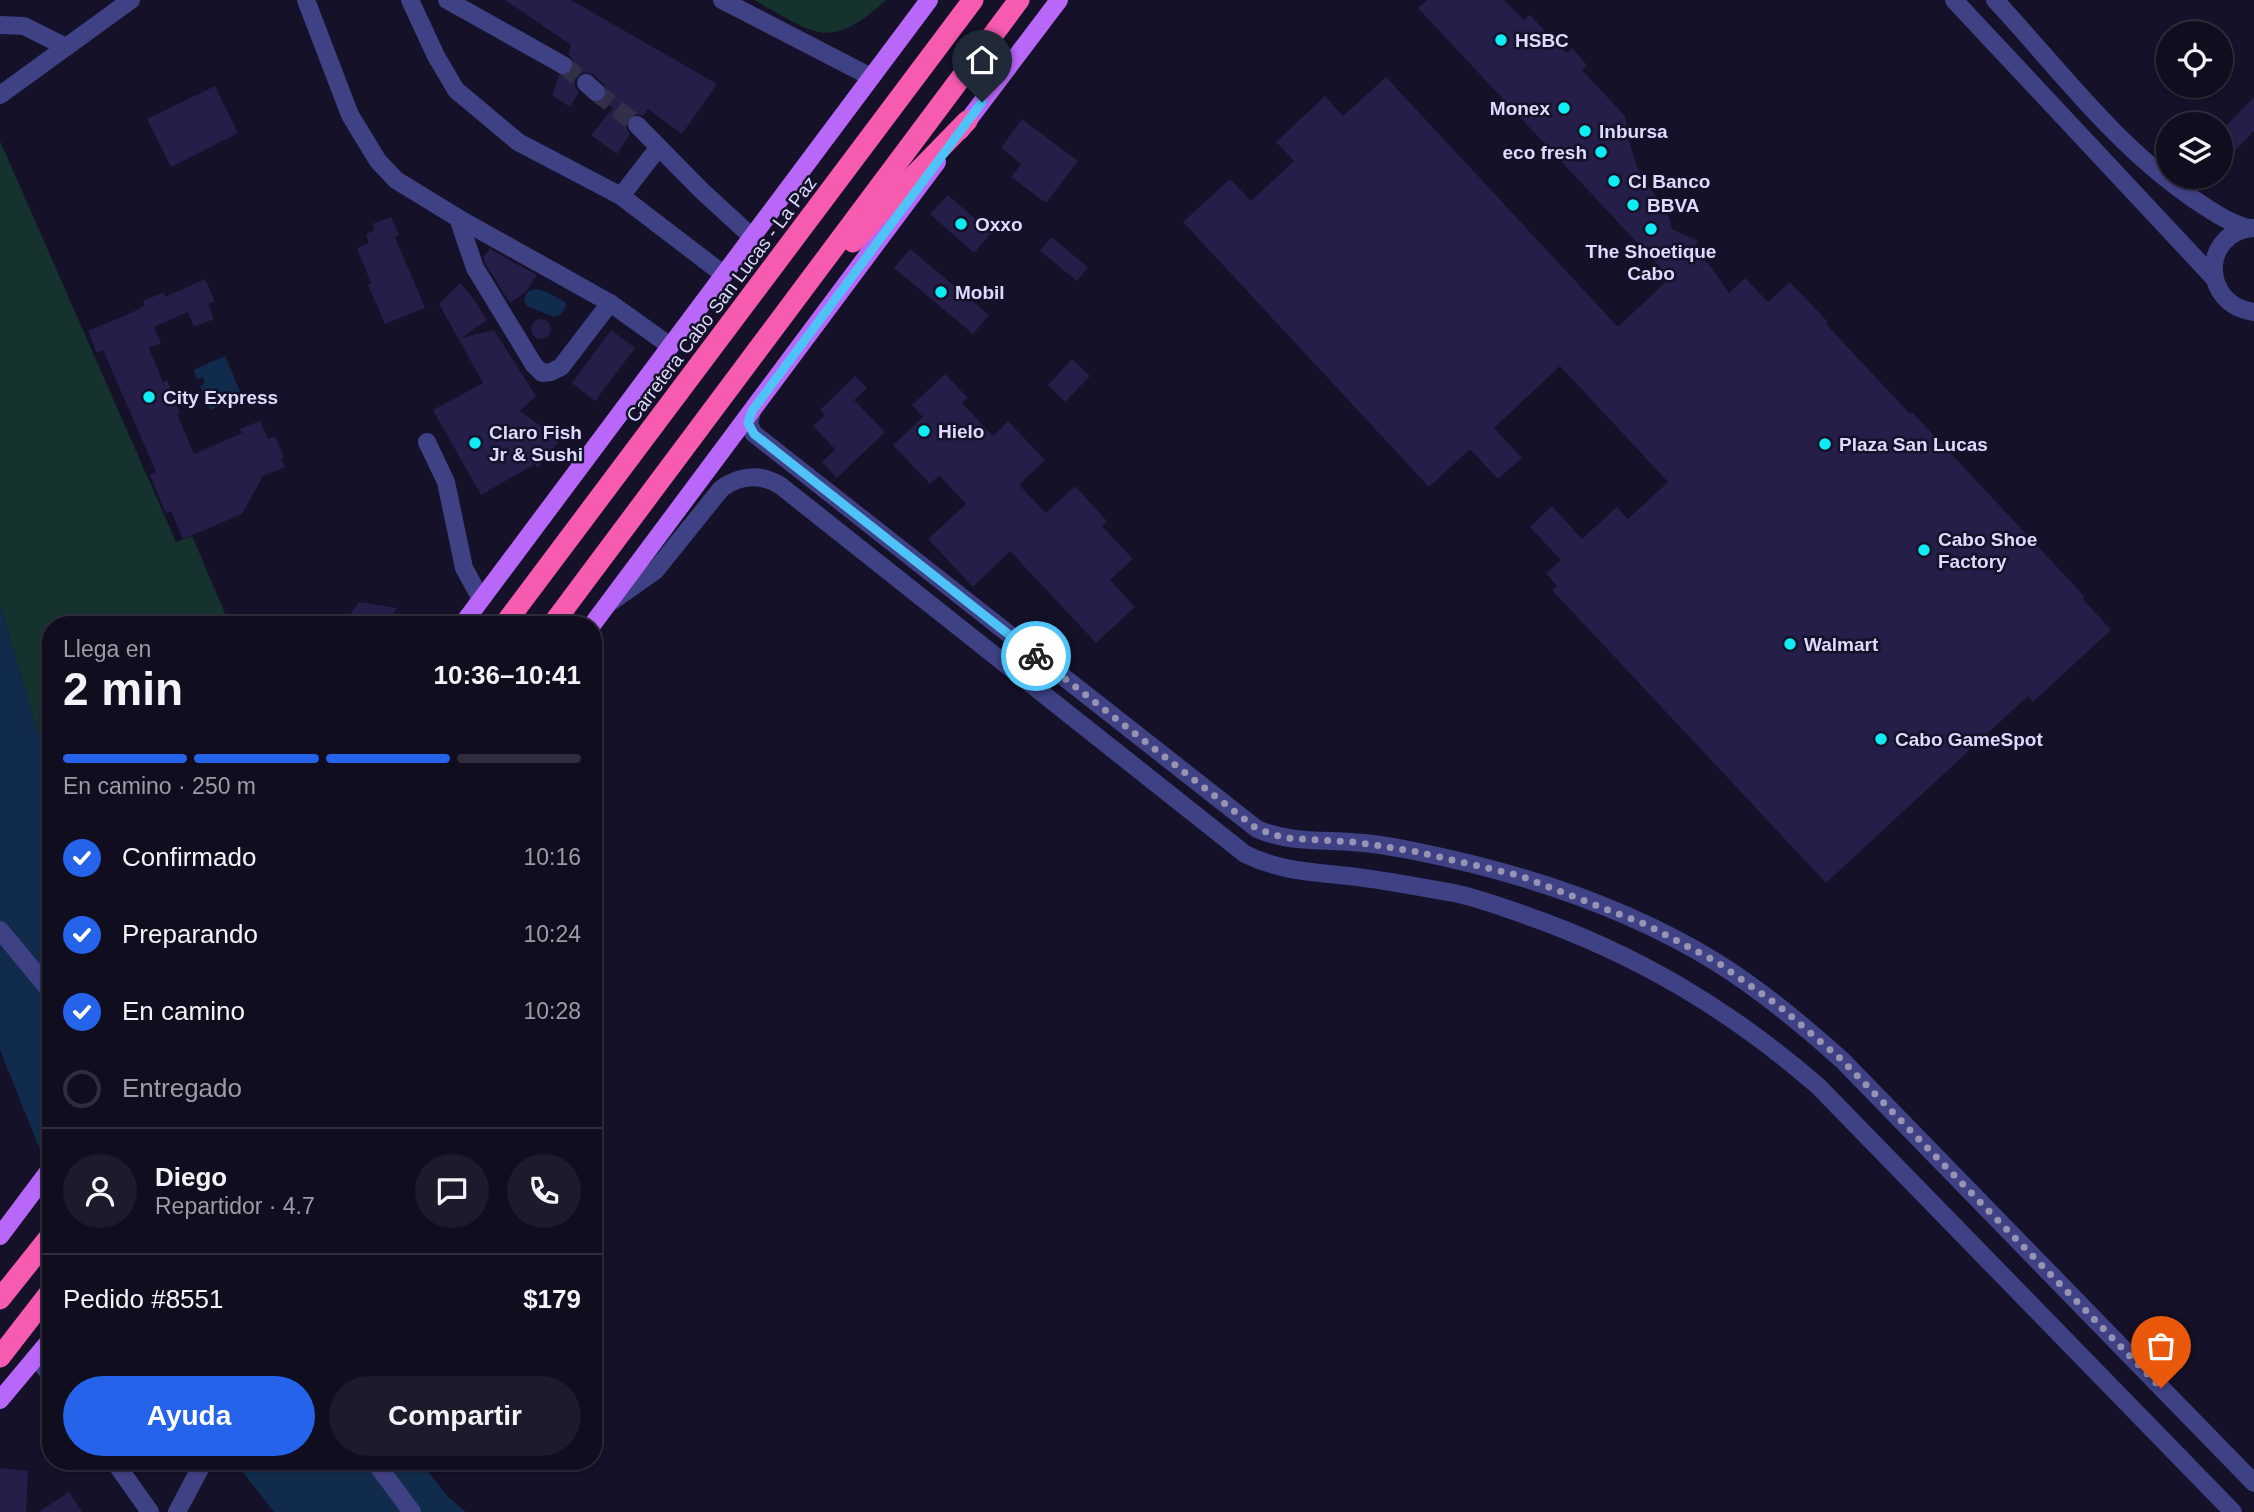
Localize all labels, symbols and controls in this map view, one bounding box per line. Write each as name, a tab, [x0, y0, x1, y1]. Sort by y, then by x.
map controls	[2156, 21, 2233, 189]
button: locate	[2156, 21, 2233, 98]
pin	[952, 30, 1012, 102]
place label: HSBC	[1515, 30, 1569, 51]
marker: HSBC	[1493, 32, 1509, 48]
icon: home	[963, 41, 1001, 79]
place label: Monex	[1490, 98, 1550, 119]
marker: Monex	[1556, 100, 1572, 116]
button: layers	[2156, 112, 2233, 189]
place label: Inbursa	[1599, 121, 1668, 142]
marker: Inbursa	[1577, 123, 1593, 139]
place label: eco fresh	[1503, 142, 1587, 163]
marker: eco fresh	[1593, 144, 1609, 160]
place label: CI Banco	[1628, 171, 1710, 192]
street label: Carretera Cabo San Lucas - La Paz	[622, 172, 821, 426]
marker: CI Banco	[1606, 173, 1622, 189]
place label: BBVA	[1647, 195, 1700, 216]
marker: BBVA	[1625, 197, 1641, 213]
place label: Oxxo	[975, 214, 1023, 235]
marker: Oxxo	[953, 216, 969, 232]
marker: The Shoetique Cabo	[1643, 221, 1659, 237]
place label: The Shoetique Cabo	[1586, 241, 1716, 284]
place label: Mobil	[955, 282, 1005, 303]
marker: Mobil	[933, 284, 949, 300]
place label: City Express	[163, 387, 278, 408]
marker: City Express	[141, 389, 157, 405]
place label: Hielo	[938, 421, 984, 442]
place label: Claro Fish Jr & Sushi	[489, 422, 583, 465]
marker: Hielo	[916, 423, 932, 439]
place label: Plaza San Lucas	[1839, 434, 1988, 455]
marker: Claro Fish Jr & Sushi	[467, 435, 483, 451]
marker: Plaza San Lucas	[1817, 436, 1833, 452]
place label: Cabo Shoe Factory	[1938, 529, 2037, 572]
marker: Cabo Shoe Factory	[1916, 542, 1932, 558]
courier	[1001, 621, 1071, 691]
place label: Walmart	[1804, 634, 1879, 655]
text: Llega en	[63, 636, 151, 662]
marker: Walmart	[1782, 636, 1798, 652]
icon: bike	[1017, 637, 1055, 675]
text: 10:36–10:41	[434, 660, 581, 690]
text: 2 min	[63, 663, 183, 715]
place label: Cabo GameSpot	[1895, 729, 2043, 750]
marker: Cabo GameSpot	[1873, 731, 1889, 747]
text: En camino · 250 m	[63, 773, 256, 799]
icon: check	[63, 839, 101, 877]
text: Confirmado	[122, 842, 256, 872]
text: 10:16	[523, 844, 581, 870]
icon: check	[63, 916, 101, 954]
text: Preparando	[122, 919, 258, 949]
text: 10:24	[523, 921, 581, 947]
icon: check	[63, 993, 101, 1031]
text: En camino	[122, 996, 245, 1026]
text: 10:28	[523, 998, 581, 1024]
text: Entregado	[122, 1073, 242, 1103]
button: person	[63, 1154, 137, 1228]
button: chat	[415, 1154, 489, 1228]
button: phone	[507, 1154, 581, 1228]
text: Diego	[155, 1162, 227, 1192]
text: Repartidor · 4.7	[155, 1193, 315, 1219]
text: Pedido #8551	[63, 1284, 223, 1314]
text: $179	[523, 1284, 581, 1314]
pin	[2131, 1316, 2191, 1388]
icon: bag	[2142, 1327, 2180, 1365]
button: Ayuda	[63, 1376, 315, 1456]
button: Compartir	[329, 1376, 581, 1456]

